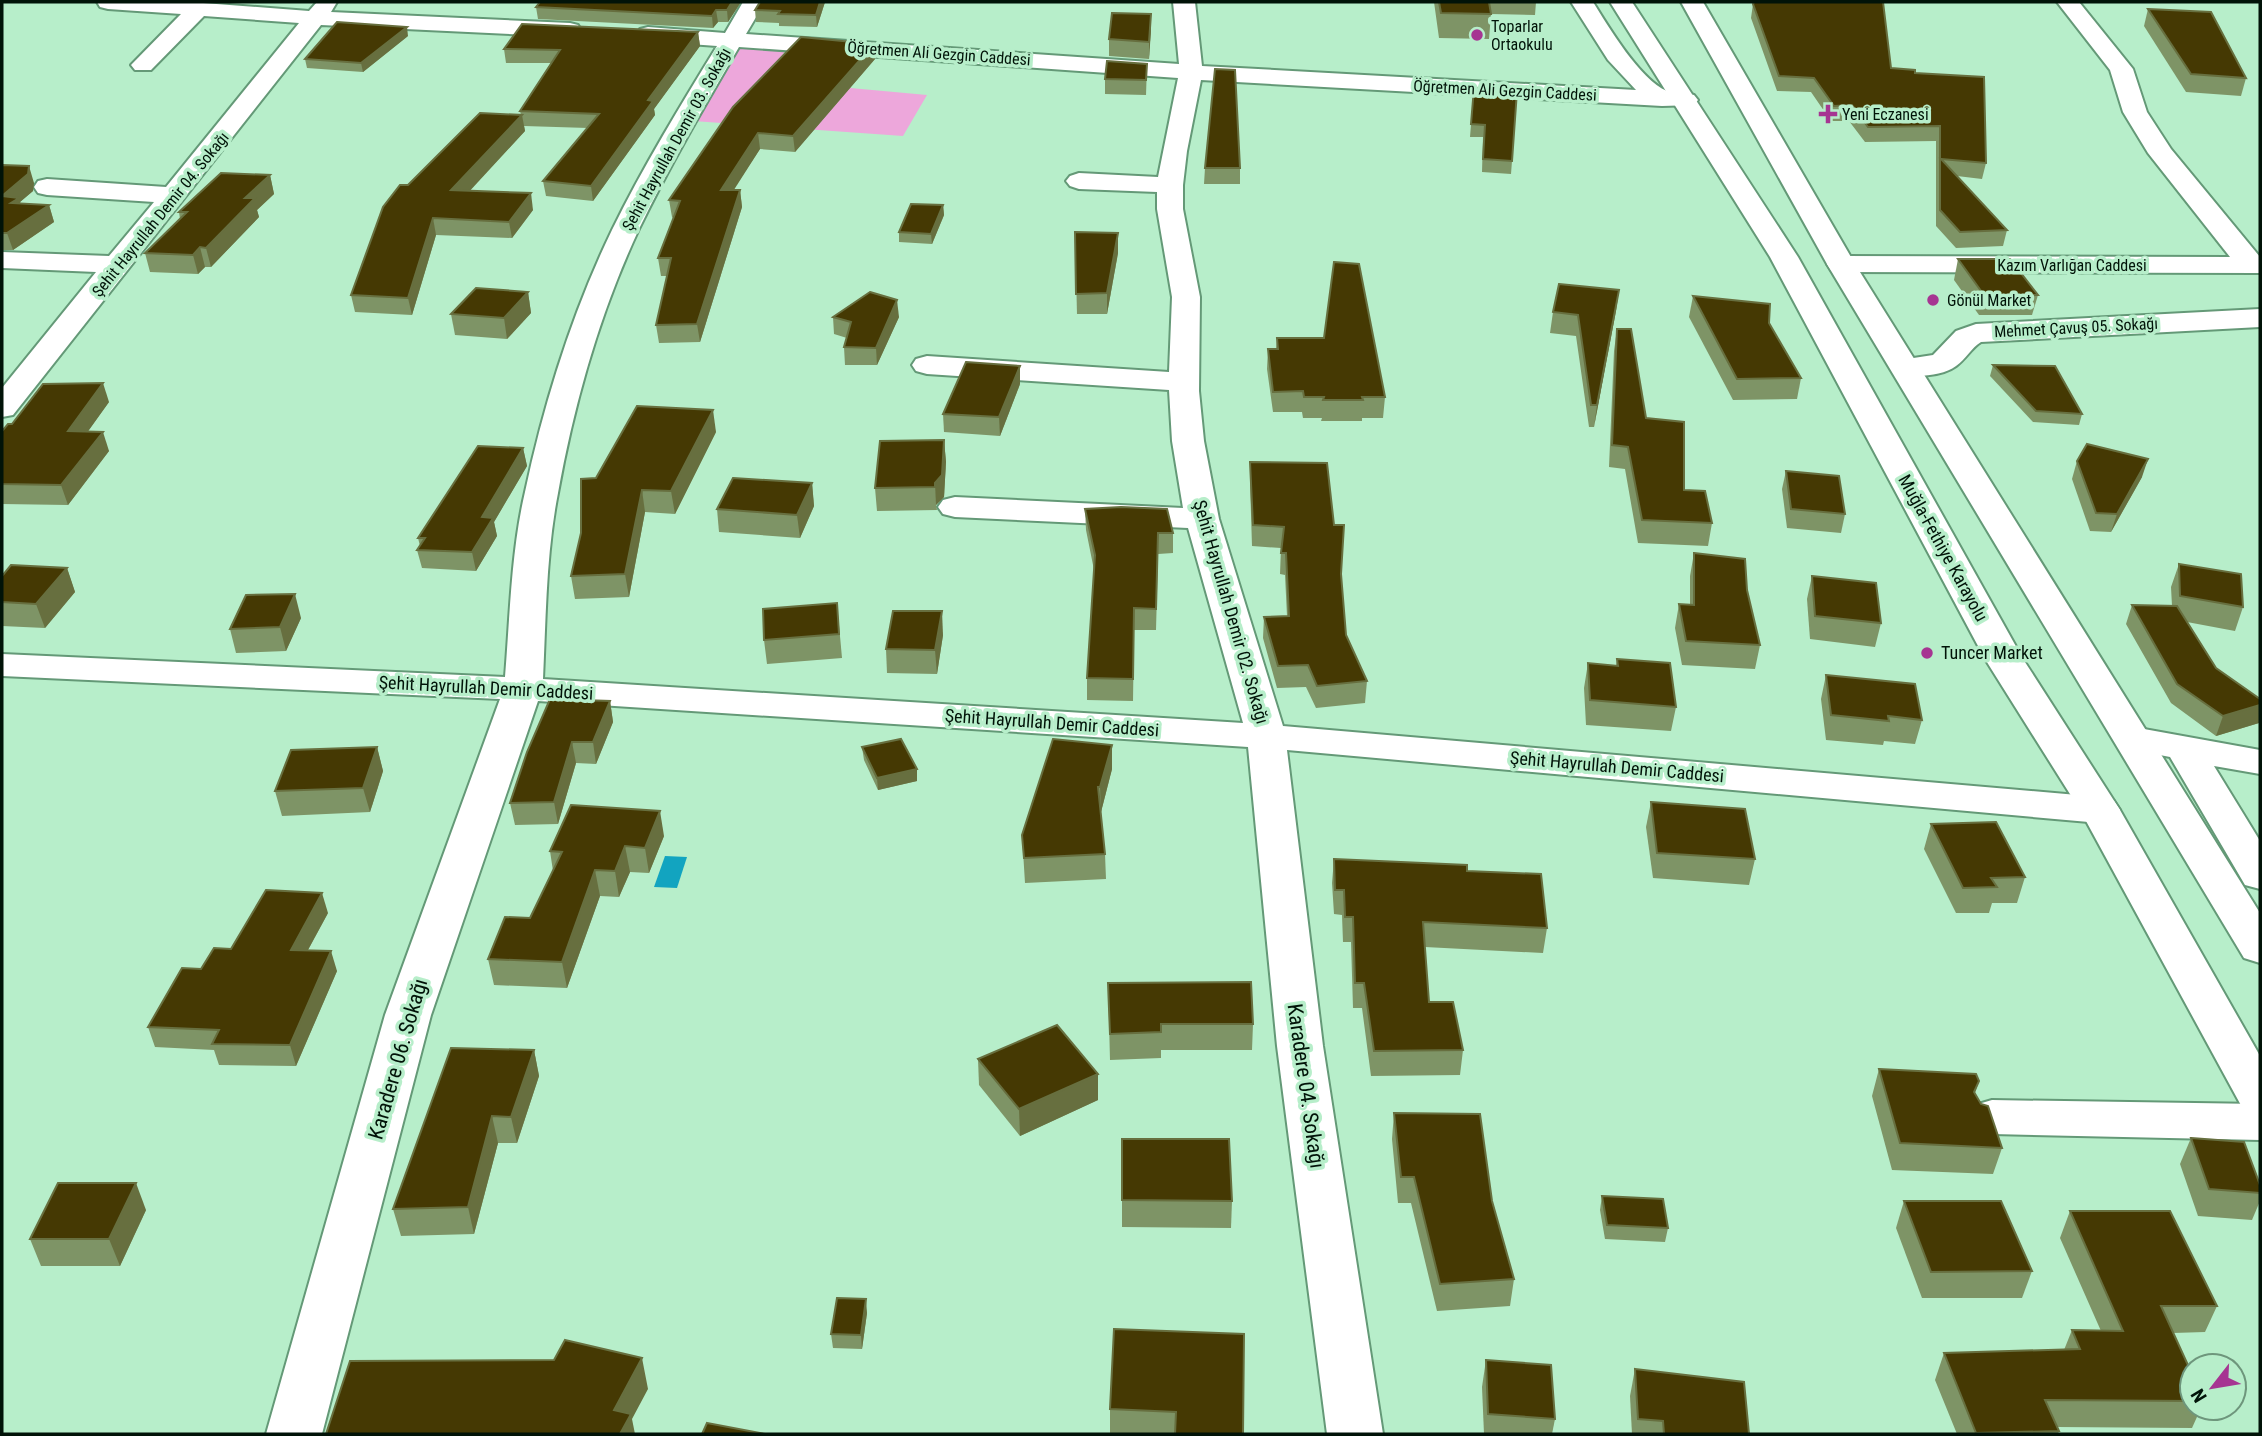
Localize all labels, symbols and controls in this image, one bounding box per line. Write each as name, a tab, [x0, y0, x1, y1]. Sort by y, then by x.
place label: Toparlar Ortaokulu	[1491, 17, 1553, 54]
marker: Toparlar Ortaokulu	[1469, 27, 1485, 43]
street label: Öğretmen Ali Gezgin Caddesi	[847, 38, 1031, 69]
street label: Şehit Hayrullah Demir 03. Sokağı	[618, 44, 735, 234]
street label: Öğretmen Ali Gezgin Caddesi	[1413, 76, 1597, 105]
place label: Yeni Eczanesi	[1842, 105, 1929, 124]
marker: Yeni Eczanesi	[1820, 106, 1836, 122]
street label: Şehit Hayrullah Demir 04. Sokağı	[88, 128, 233, 300]
street label: Kazım Varlığan Caddesi	[1997, 256, 2147, 275]
place label: Gönül Market	[1947, 291, 2031, 310]
marker: Gönül Market	[1925, 292, 1941, 308]
street label: Mehmet Çavuş 05. Sokağı	[1994, 314, 2158, 341]
street label: Muğla-Fethiye Karayolu	[1894, 471, 1993, 625]
street label: Şehit Hayrullah Demir 02. Sokağı	[1189, 497, 1274, 726]
place label: Tuncer Market	[1941, 642, 2043, 663]
marker: Tuncer Market	[1919, 645, 1935, 661]
street label: Şehit Hayrullah Demir Caddesi	[378, 671, 594, 704]
street label: Şehit Hayrullah Demir Caddesi	[944, 705, 1160, 740]
street label: Şehit Hayrullah Demir Caddesi	[1509, 747, 1725, 786]
street label: Karadere 06. Sokağı	[364, 976, 432, 1142]
street label: Karadere 04. Sokağı	[1283, 1002, 1329, 1170]
north arrow	[2178, 1352, 2248, 1422]
text: N	[2186, 1385, 2212, 1406]

